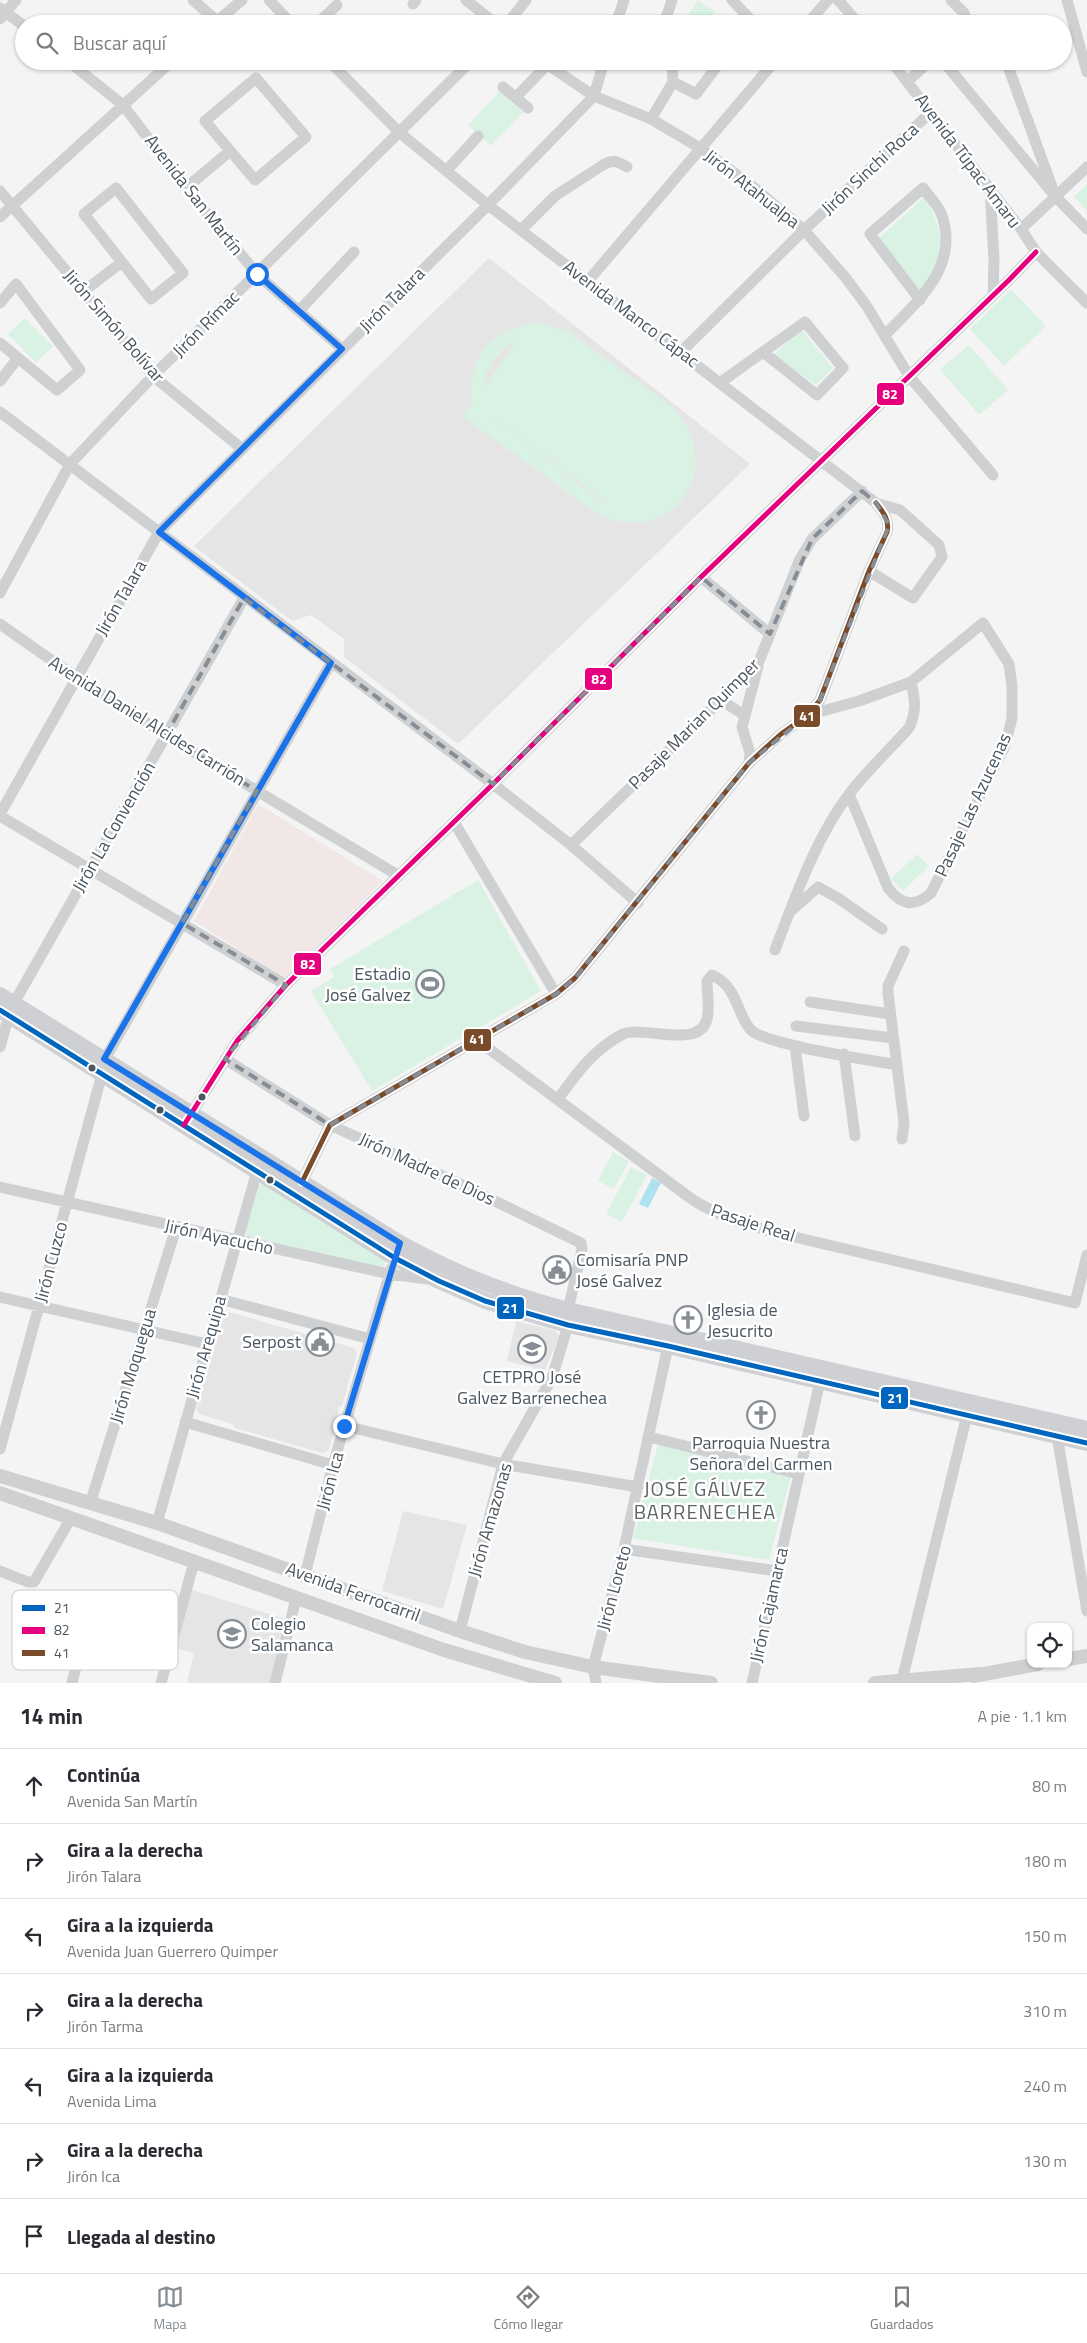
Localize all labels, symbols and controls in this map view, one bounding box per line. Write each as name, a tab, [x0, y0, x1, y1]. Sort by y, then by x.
search box	[15, 15, 1072, 70]
text: Buscar aquí	[73, 28, 166, 57]
icon: search	[33, 29, 61, 57]
street label: Avenida Túpac Amaru	[909, 88, 1028, 234]
street label: Jirón Sinchi Roca	[815, 116, 924, 221]
street label: Avenida San Martín	[139, 129, 250, 261]
street label: Jirón Atahualpa	[699, 143, 806, 235]
street label: Avenida Manco Cápac	[558, 253, 705, 374]
street label: Jirón Talara	[353, 261, 431, 339]
street label: Jirón Simón Bolívar	[57, 263, 171, 388]
route start	[246, 263, 269, 286]
street label: Jirón Rímac	[166, 284, 245, 363]
line badge: 82	[876, 382, 905, 406]
text: 82	[882, 383, 898, 404]
street label: Jirón Talara	[88, 555, 153, 641]
street label: Avenida Daniel Alcides Carrión	[44, 649, 251, 792]
street label: Pasaje Marian Quimper	[622, 652, 765, 795]
line badge: 82	[584, 667, 613, 691]
text: 82	[591, 668, 607, 689]
line badge: 41	[793, 704, 821, 728]
text: 41	[799, 705, 815, 726]
street label: Pasaje Las Azucenas	[927, 728, 1018, 881]
street label: Jirón La Convención	[65, 756, 162, 897]
line badge: 82	[293, 952, 322, 976]
text: 82	[300, 953, 316, 974]
place label: Estadio José Galvez	[325, 960, 411, 1008]
sports icon: Estadio José Galvez	[415, 969, 445, 999]
line badge: 41	[463, 1028, 492, 1052]
text: 41	[469, 1028, 485, 1049]
unlabelled marker	[87, 1063, 97, 1073]
unlabelled marker	[197, 1092, 207, 1102]
unlabelled marker	[155, 1105, 165, 1115]
street label: Jirón Madre de Dios	[355, 1125, 500, 1212]
unlabelled marker	[265, 1175, 275, 1185]
street label: Pasaje Real	[708, 1196, 799, 1249]
street label: Jirón Ayacucho	[162, 1212, 276, 1261]
street label: Jirón Cuzco	[27, 1218, 74, 1305]
place label: Comisaría PNP José Galvez	[576, 1246, 688, 1294]
public building icon: Comisaría PNP José Galvez	[542, 1255, 572, 1285]
street label: Jirón Arequipa	[178, 1292, 233, 1401]
line badge: 21	[496, 1296, 525, 1320]
place label: Iglesia de Jesucrito	[707, 1296, 778, 1344]
text: 21	[502, 1297, 518, 1318]
street label: Jirón Moquegua	[102, 1305, 163, 1427]
church icon: Iglesia de Jesucrito	[673, 1305, 703, 1335]
public building icon: Serpost	[305, 1327, 335, 1357]
place label: Serpost	[242, 1328, 302, 1355]
school or university icon: CETPRO José Galvez Barrenechea	[517, 1334, 547, 1364]
place label: CETPRO José Galvez Barrenechea	[457, 1363, 607, 1411]
line badge: 21	[880, 1386, 909, 1410]
text: 21	[887, 1387, 903, 1408]
church icon: Parroquia Nuestra Señora del Carmen	[746, 1400, 776, 1430]
route end	[333, 1415, 356, 1438]
place label: Parroquia Nuestra Señora del Carmen	[690, 1429, 832, 1477]
street label: Jirón Ica	[309, 1449, 350, 1513]
street label: Jirón Amazonas	[460, 1460, 519, 1580]
district label: JOSÉ GÁLVEZ BARRENECHEA	[634, 1473, 776, 1527]
street label: Jirón Loreto	[589, 1542, 638, 1634]
street label: Jirón Cajamarca	[742, 1545, 795, 1665]
street label: Avenida Ferrocarril	[282, 1555, 424, 1628]
legend	[12, 1590, 178, 1670]
text: 21	[54, 1597, 70, 1618]
place label: Colegio Salamanca	[251, 1610, 334, 1658]
text: 82	[54, 1619, 70, 1640]
school or university icon: Colegio Salamanca	[217, 1619, 247, 1649]
map controls	[1027, 1623, 1072, 1668]
button: locate	[1027, 1623, 1072, 1668]
text: 41	[54, 1642, 70, 1663]
text: 14 min	[20, 1700, 83, 1732]
text: A pie · 1.1 km	[977, 1704, 1067, 1728]
text: Continúa	[67, 1760, 140, 1789]
icon: ahead	[20, 1772, 48, 1800]
text: 80 m	[1032, 1774, 1067, 1798]
text: Avenida San Martín	[67, 1789, 197, 1813]
text: Gira a la derecha	[67, 1835, 203, 1864]
icon: right	[20, 1847, 48, 1875]
text: 180 m	[1023, 1849, 1067, 1873]
text: Jirón Talara	[67, 1864, 141, 1888]
text: Gira a la izquierda	[67, 1910, 214, 1939]
icon: left	[20, 1922, 48, 1950]
text: 150 m	[1023, 1924, 1067, 1948]
text: Avenida Juan Guerrero Quimper	[67, 1939, 278, 1963]
text: Gira a la derecha	[67, 1985, 203, 2014]
icon: right	[20, 1997, 48, 2025]
text: 310 m	[1023, 1999, 1067, 2023]
text: Jirón Tarma	[67, 2014, 143, 2038]
text: Gira a la izquierda	[67, 2060, 214, 2089]
icon: left	[20, 2072, 48, 2100]
text: 240 m	[1023, 2074, 1067, 2098]
text: Avenida Lima	[67, 2089, 157, 2113]
text: Gira a la derecha	[67, 2135, 203, 2164]
icon: right	[20, 2147, 48, 2175]
text: 130 m	[1023, 2149, 1067, 2173]
text: Jirón Ica	[67, 2164, 120, 2188]
icon: arrive	[20, 2222, 48, 2250]
text: Llegada al destino	[67, 2222, 216, 2251]
tab: Mapa	[153, 2283, 187, 2334]
tab: Cómo llegar	[494, 2283, 563, 2334]
tab: Guardados	[870, 2283, 934, 2334]

